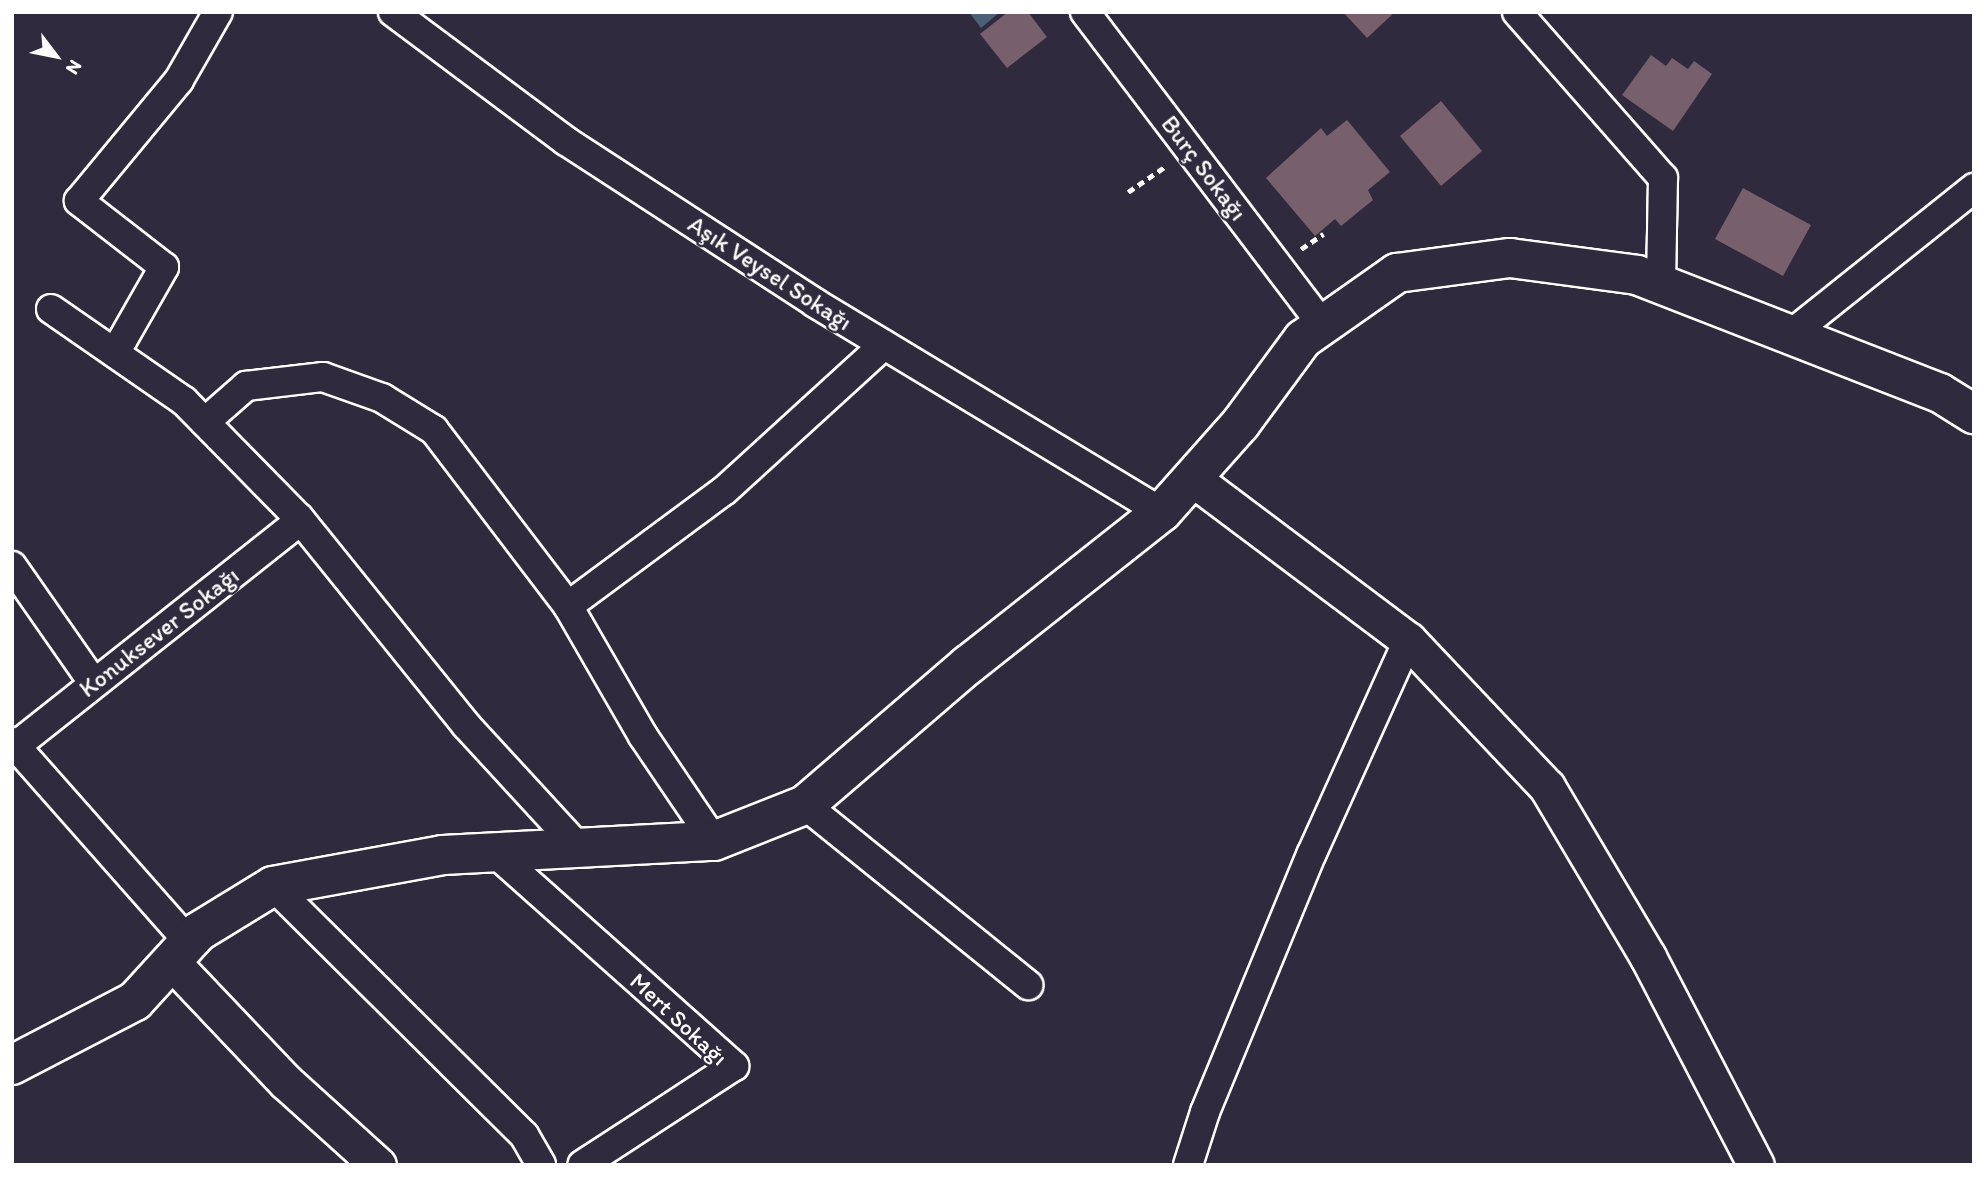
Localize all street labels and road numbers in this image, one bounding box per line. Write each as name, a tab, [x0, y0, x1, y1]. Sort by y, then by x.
street label: Burç Sokağı	[1155, 110, 1253, 226]
street label: Aşık Veysel Sokağı	[683, 210, 857, 336]
street label: Konuksever Sokağı	[74, 561, 244, 703]
street label: Mert Sokağı	[624, 967, 734, 1071]

